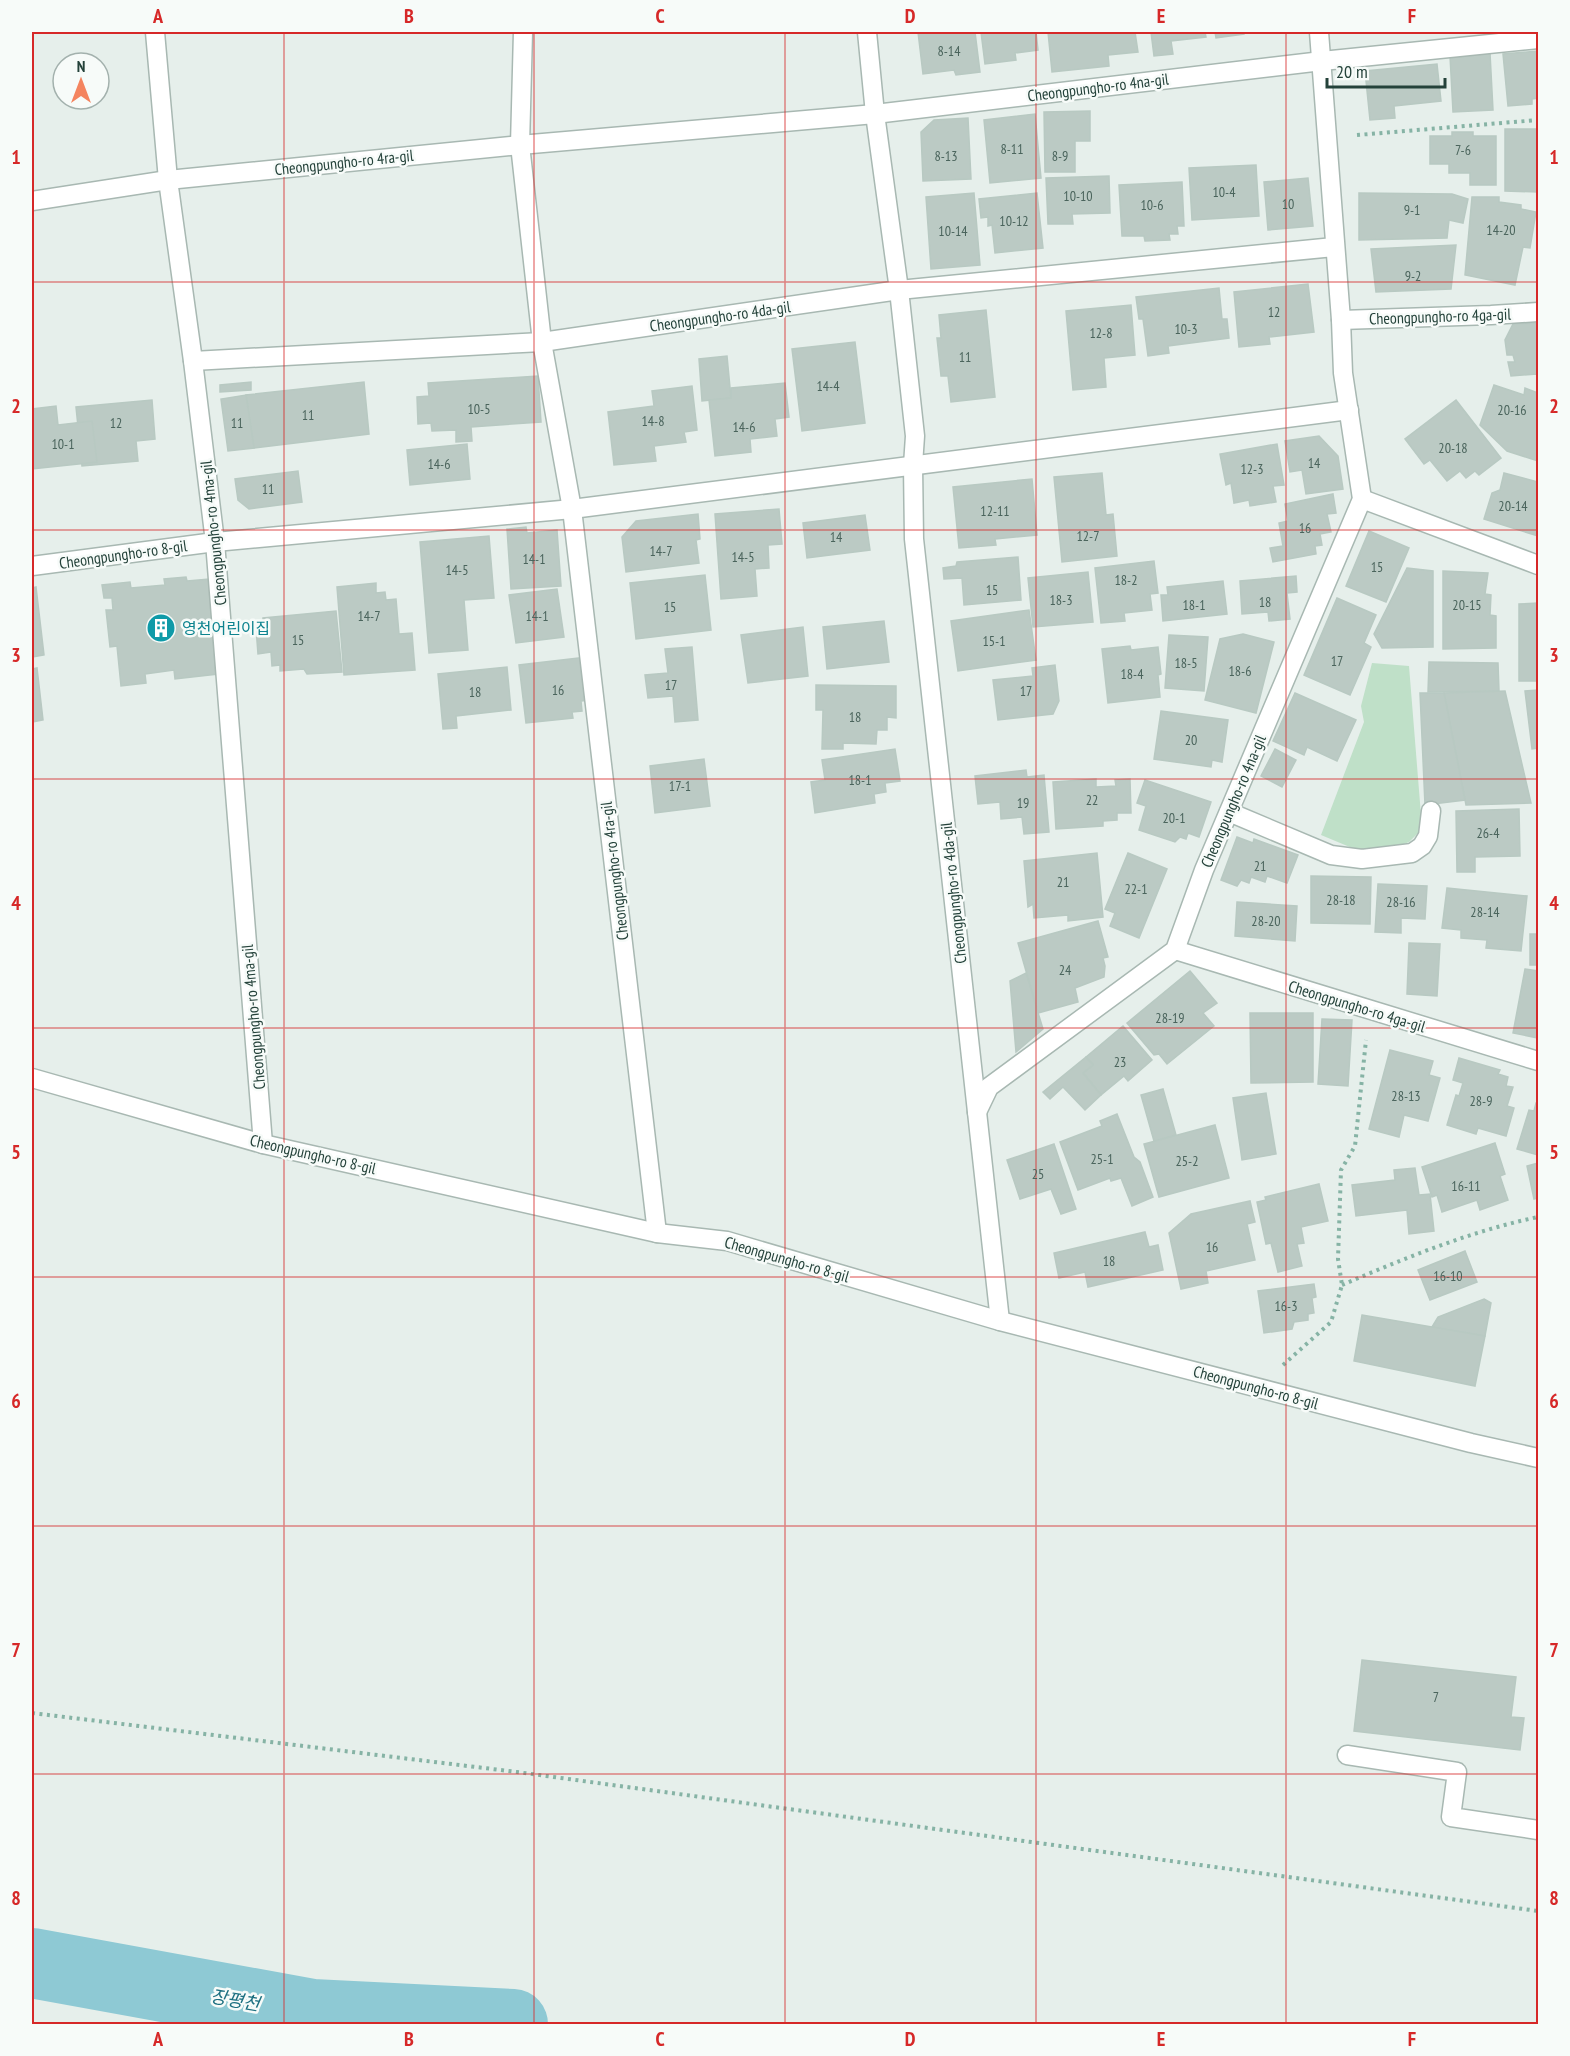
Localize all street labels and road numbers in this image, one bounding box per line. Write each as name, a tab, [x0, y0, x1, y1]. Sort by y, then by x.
street label: Cheongpungho-ro 4na-gil	[1026, 68, 1170, 106]
street label: Cheongpungho-ro 4ra-gil	[274, 145, 415, 179]
street label: Cheongpungho-ro 4da-gil	[648, 296, 792, 336]
street label: Cheongpungho-ro 4ga-gil	[1369, 304, 1512, 328]
street label: Cheongpungho-ro 4ma-gil	[195, 459, 231, 606]
street label: Cheongpungho-ro 8-gil	[58, 535, 188, 573]
street label: Cheongpungho-ro 4na-gil	[1196, 731, 1270, 870]
street label: Cheongpungho-ro 4ra-gil	[596, 800, 632, 941]
street label: Cheongpungho-ro 4da-gil	[936, 821, 970, 965]
street label: Cheongpungho-ro 4ma-gil	[237, 943, 269, 1090]
street label: Cheongpungho-ro 4ga-gil	[1286, 976, 1428, 1036]
street label: Cheongpungho-ro 8-gil	[248, 1130, 378, 1178]
street label: Cheongpungho-ro 8-gil	[722, 1232, 852, 1286]
street label: Cheongpungho-ro 8-gil	[1191, 1361, 1321, 1413]

